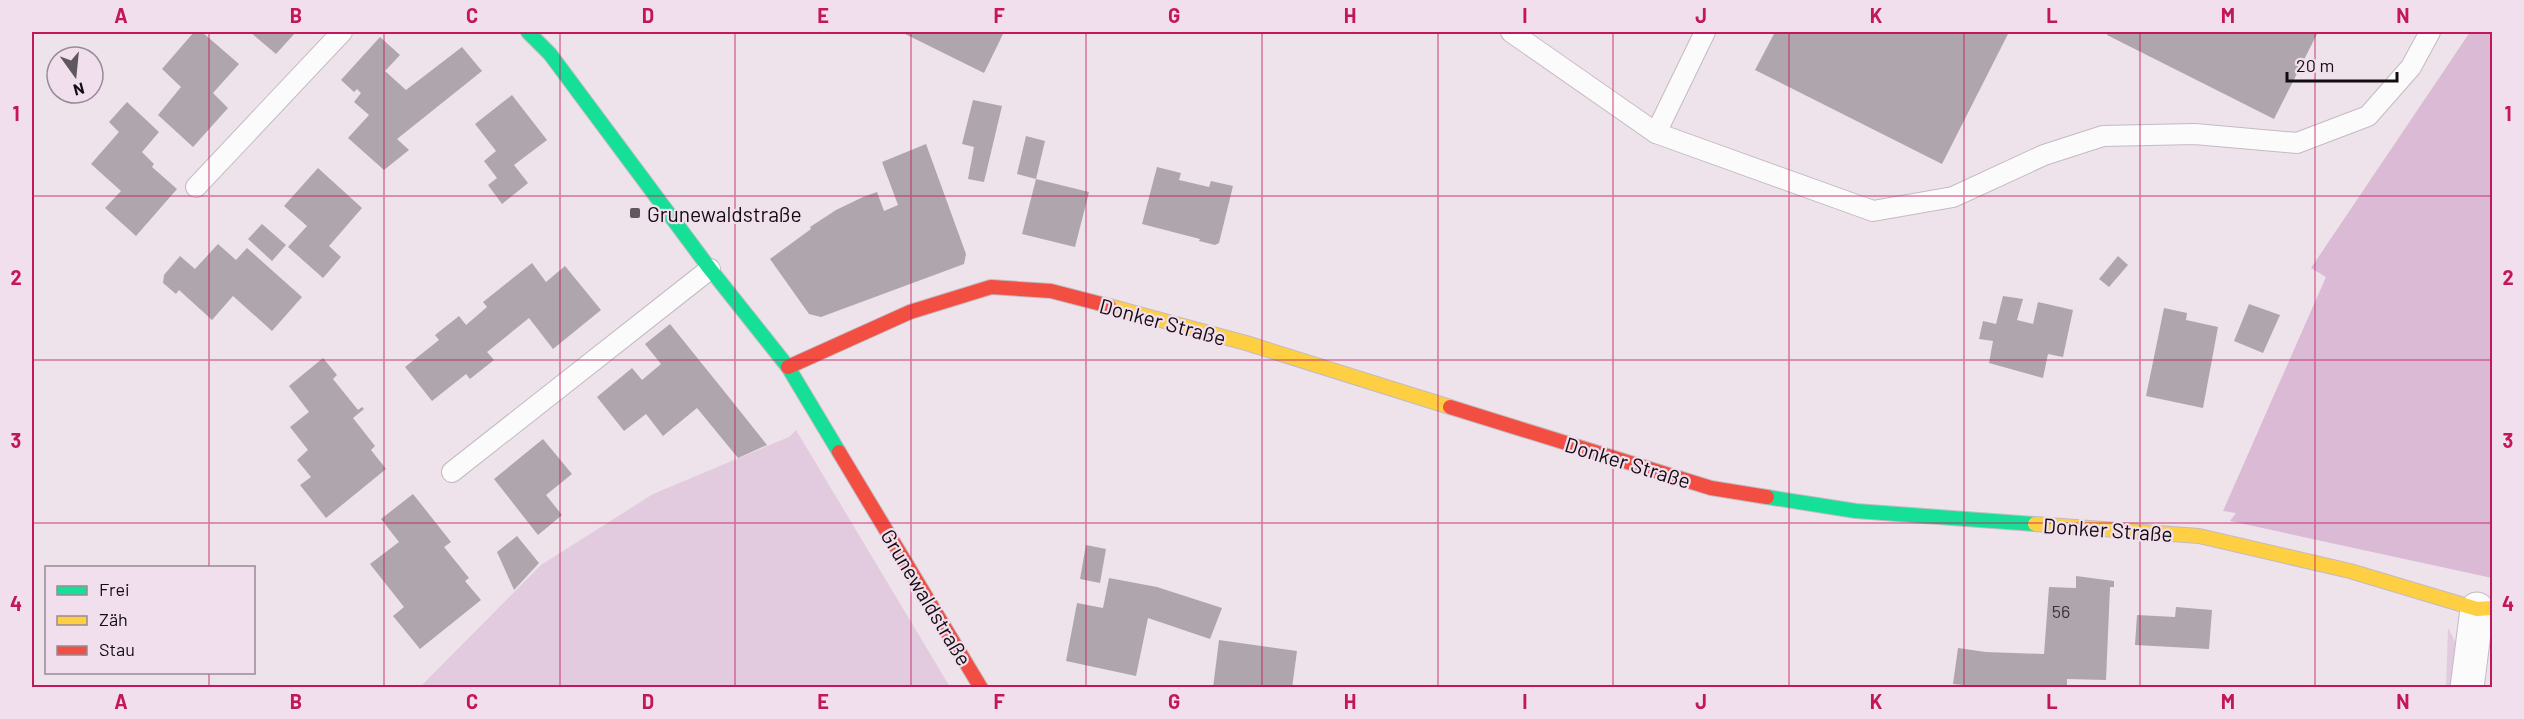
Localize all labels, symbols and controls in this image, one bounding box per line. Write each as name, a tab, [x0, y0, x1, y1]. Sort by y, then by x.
text: A	[114, 3, 128, 27]
text: B	[290, 3, 302, 27]
text: C	[466, 3, 478, 27]
text: D	[642, 3, 654, 27]
text: E	[817, 3, 829, 27]
text: F	[993, 3, 1005, 27]
text: G	[1168, 3, 1180, 27]
text: H	[1344, 3, 1356, 27]
text: I	[1522, 3, 1528, 27]
text: J	[1695, 3, 1707, 27]
text: K	[1870, 3, 1883, 27]
text: L	[2046, 3, 2058, 27]
text: M	[2221, 3, 2235, 27]
text: N	[2396, 3, 2410, 27]
north arrow	[45, 45, 105, 105]
scale bar	[2287, 45, 2396, 83]
text: 20 m	[2296, 54, 2334, 76]
text: N	[71, 79, 87, 101]
text: 1	[12, 101, 20, 125]
text: 1	[2504, 101, 2512, 125]
place label: Grunewaldstraße	[647, 201, 802, 226]
marker: Grunewaldstraße	[628, 206, 642, 220]
text: 2	[10, 265, 22, 289]
text: 2	[2502, 265, 2514, 289]
street label: Donker Straße	[1097, 292, 1229, 350]
text: 3	[11, 428, 21, 452]
text: 3	[2503, 428, 2513, 452]
street label: Donker Straße	[1562, 431, 1694, 493]
street label: Donker Straße	[2042, 512, 2174, 546]
street label: Grunewaldstraße	[876, 524, 978, 670]
legend	[45, 566, 255, 674]
text: Frei	[99, 578, 130, 600]
text: 4	[10, 591, 22, 615]
text: 4	[2502, 591, 2514, 615]
house number: 56	[2052, 600, 2070, 622]
text: Zäh	[99, 608, 128, 630]
text: Stau	[99, 638, 135, 660]
text: A	[114, 689, 128, 713]
text: B	[290, 689, 302, 713]
text: C	[466, 689, 478, 713]
text: D	[642, 689, 654, 713]
text: E	[817, 689, 829, 713]
text: F	[993, 689, 1005, 713]
text: G	[1168, 689, 1180, 713]
text: H	[1344, 689, 1356, 713]
text: I	[1522, 689, 1528, 713]
text: J	[1695, 689, 1707, 713]
text: K	[1870, 689, 1883, 713]
text: L	[2046, 689, 2058, 713]
text: M	[2221, 689, 2235, 713]
text: N	[2396, 689, 2410, 713]

